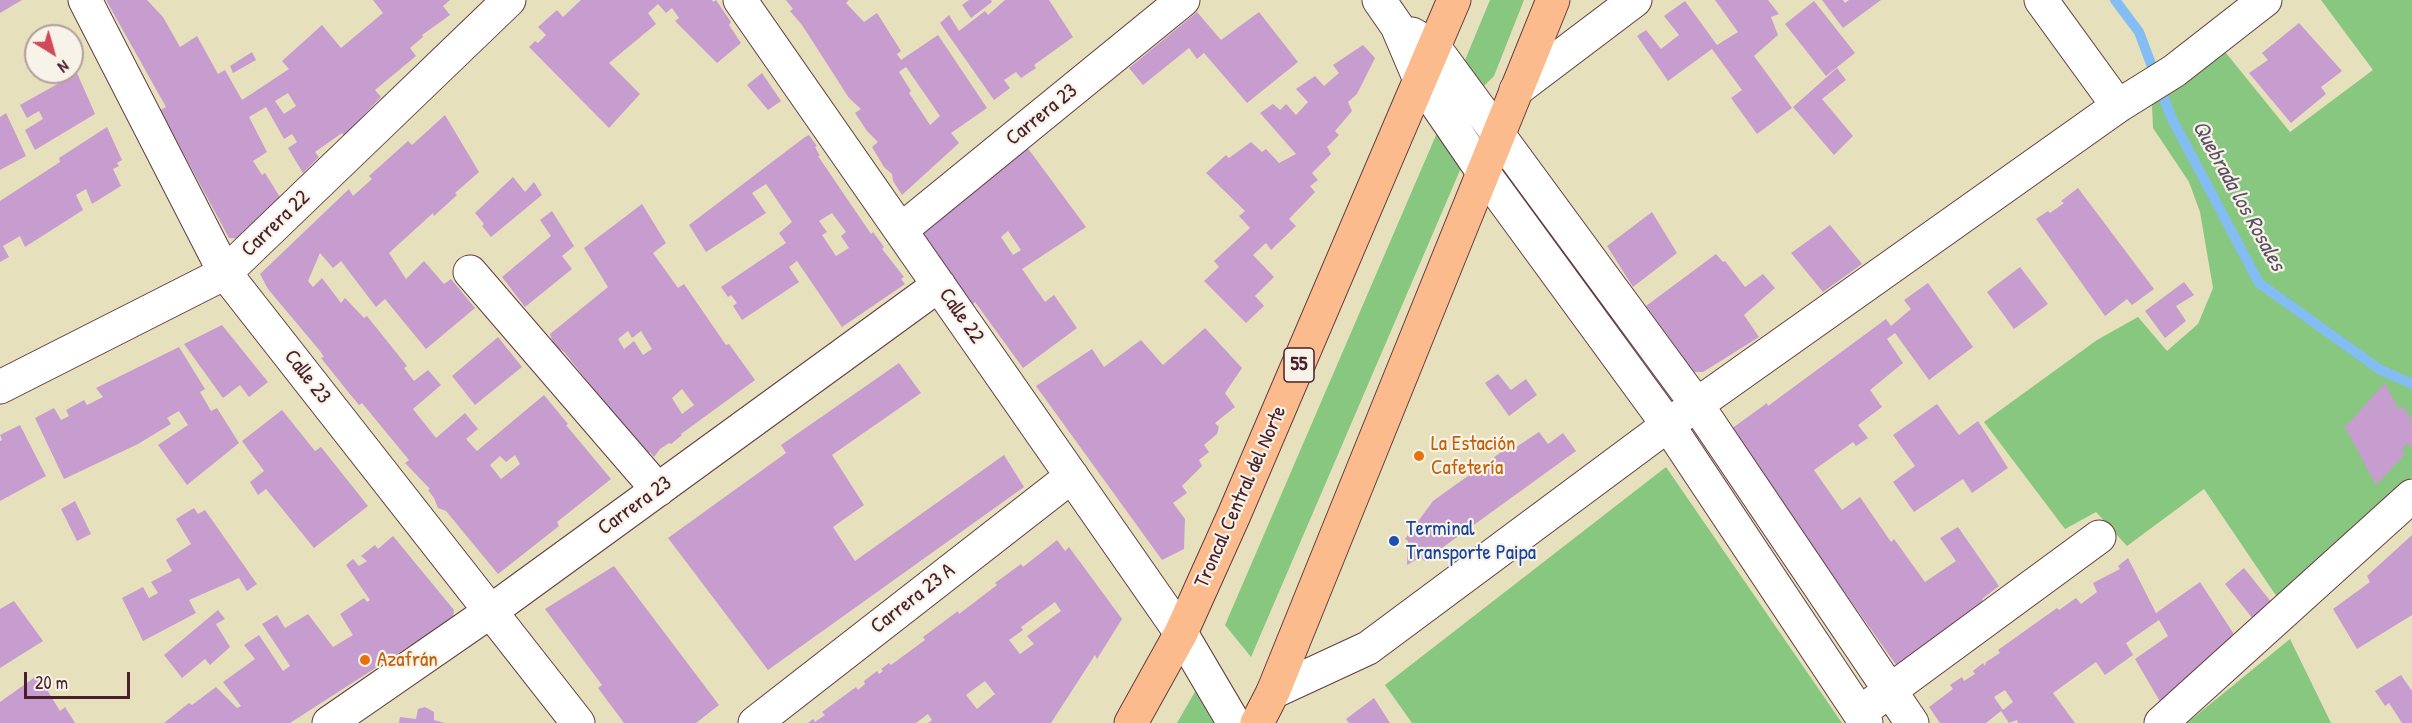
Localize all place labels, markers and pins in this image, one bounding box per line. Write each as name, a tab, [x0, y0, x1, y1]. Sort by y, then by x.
place label: La Estación Cafetería	[1431, 431, 1516, 481]
marker: La Estación Cafetería	[1412, 449, 1426, 463]
place label: Terminal Transporte Paipa	[1406, 516, 1536, 566]
marker: Terminal Transporte Paipa	[1387, 534, 1401, 548]
place label: Azafrán	[377, 647, 438, 673]
marker: Azafrán	[358, 653, 372, 667]

